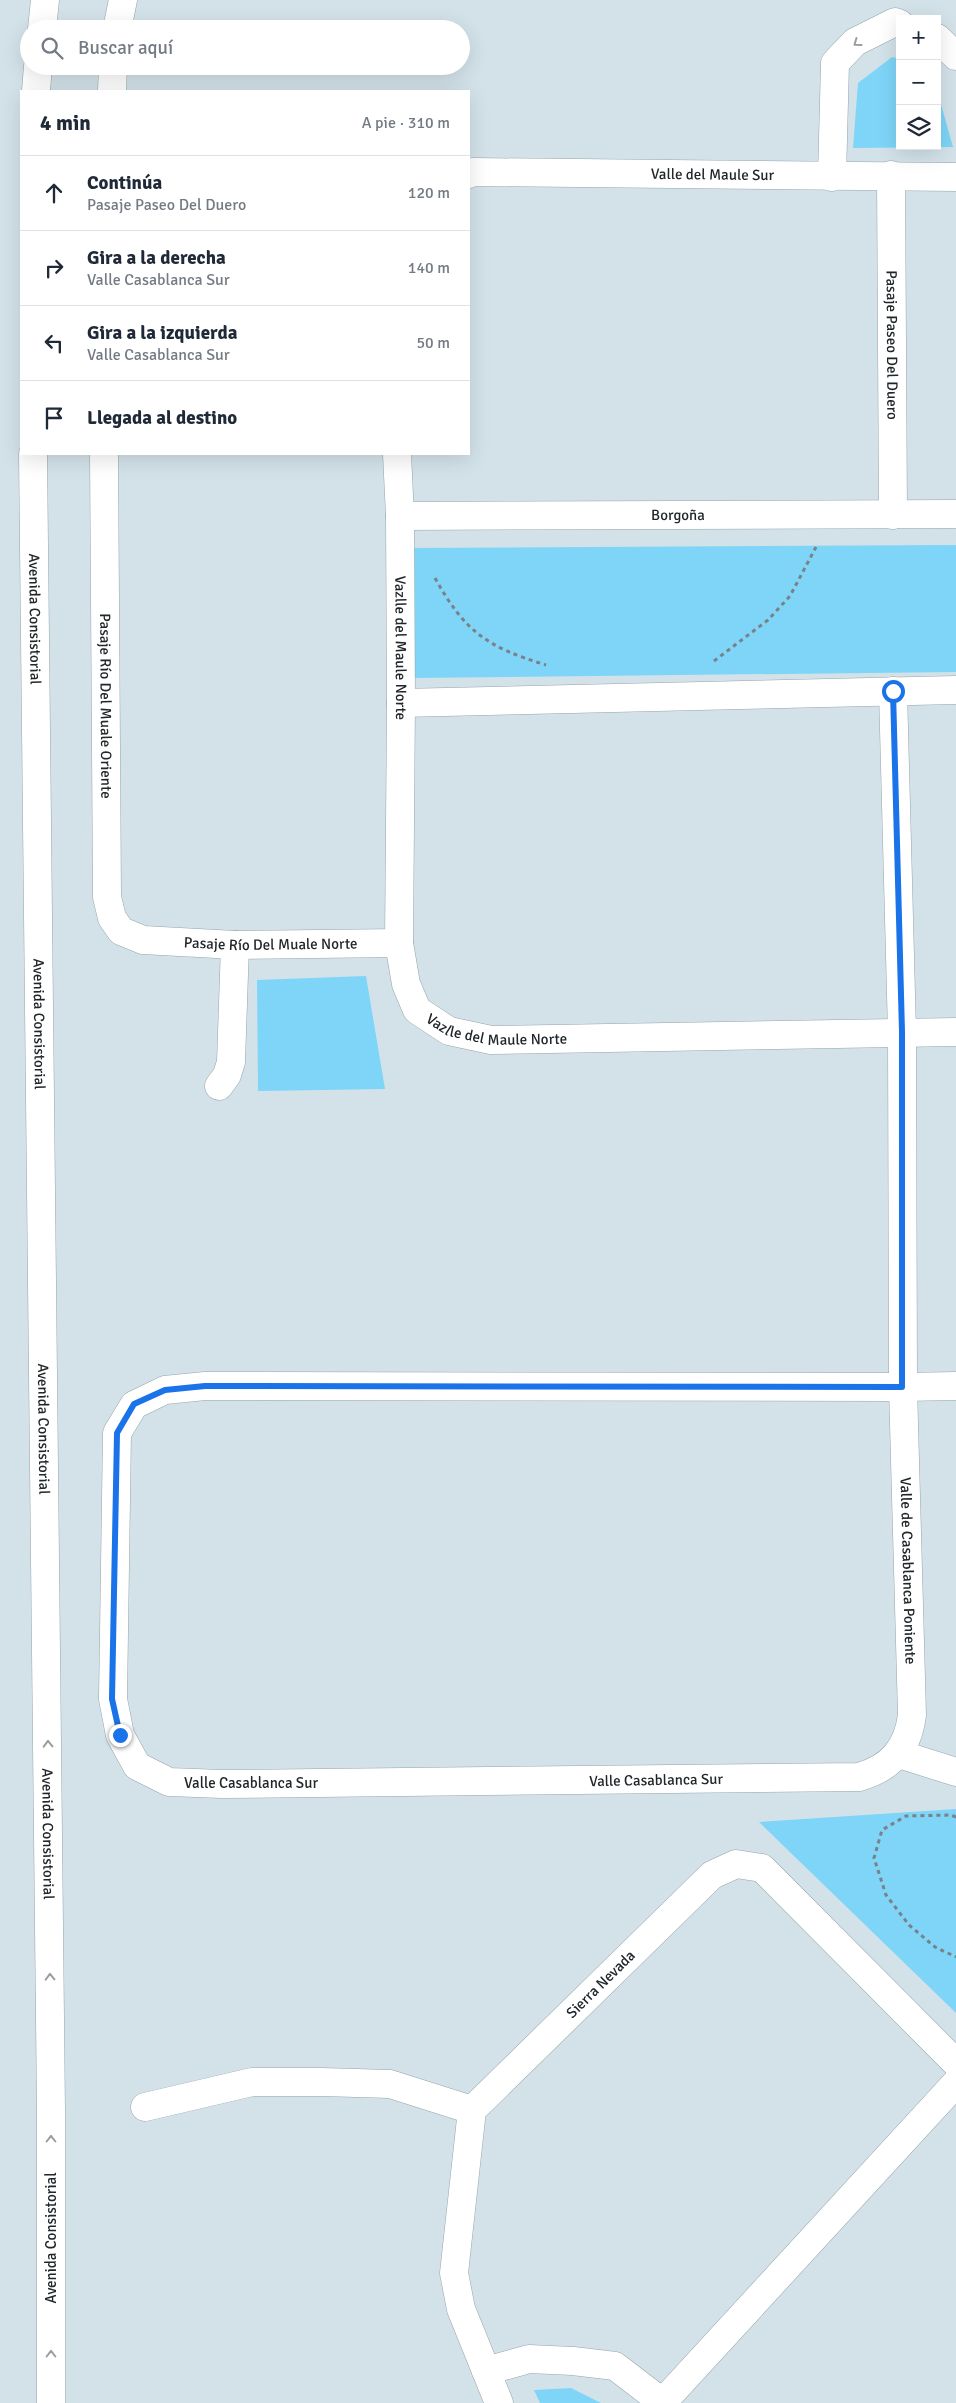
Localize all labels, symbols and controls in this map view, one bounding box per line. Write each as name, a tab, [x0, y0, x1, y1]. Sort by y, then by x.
map controls	[896, 15, 941, 150]
button: +	[896, 15, 941, 60]
search box	[20, 20, 470, 75]
icon: search	[38, 34, 66, 62]
text: Buscar aquí	[78, 36, 173, 60]
one-way arrow	[853, 37, 863, 46]
button: −	[896, 60, 941, 105]
button: layers	[896, 105, 941, 150]
text: 4 min	[40, 110, 91, 136]
text: A pie · 310 m	[362, 113, 450, 133]
street label: Valle del Maule Sur	[651, 165, 775, 184]
text: Continúa	[87, 171, 162, 195]
icon: ahead	[40, 179, 68, 207]
text: 120 m	[408, 183, 450, 203]
text: Pasaje Paseo Del Duero	[87, 195, 246, 215]
text: Gira a la derecha	[87, 246, 226, 270]
icon: right	[40, 254, 68, 282]
text: 140 m	[408, 258, 450, 278]
text: Valle Casablanca Sur	[87, 270, 230, 290]
street label: Pasaje Paseo Del Duero	[883, 270, 901, 420]
text: Gira a la izquierda	[87, 321, 237, 345]
icon: left	[40, 329, 68, 357]
text: 50 m	[416, 333, 450, 353]
text: Valle Casablanca Sur	[87, 345, 230, 365]
icon: arrive	[40, 404, 68, 432]
text: Llegada al destino	[87, 406, 237, 430]
street label: Borgoña	[651, 506, 705, 524]
street label: Avenida Consistorial	[25, 553, 45, 685]
street label: Vazlle del Maule Norte	[391, 576, 410, 720]
street label: Pasaje Río Del Muale Oriente	[96, 613, 115, 799]
route start	[882, 680, 905, 703]
street label: Pasaje Río Del Muale Norte	[183, 933, 358, 954]
street label: Avenida Consistorial	[29, 958, 49, 1090]
street label: Vazlle del Maule Norte	[423, 1010, 567, 1049]
street label: Avenida Consistorial	[34, 1363, 53, 1495]
street label: Valle de Casablanca Poniente	[896, 1477, 920, 1665]
route end	[109, 1724, 132, 1747]
one-way arrow	[42, 1740, 53, 1748]
street label: Avenida Consistorial	[38, 1768, 58, 1900]
street label: Valle Casablanca Sur	[589, 1770, 724, 1790]
street label: Valle Casablanca Sur	[184, 1774, 318, 1792]
street label: Sierra Nevada	[562, 1946, 639, 2022]
one-way arrow	[45, 1973, 55, 1980]
one-way arrow	[46, 2135, 56, 2143]
street label: Avenida Consistorial	[42, 2172, 60, 2304]
one-way arrow	[46, 2350, 56, 2358]

